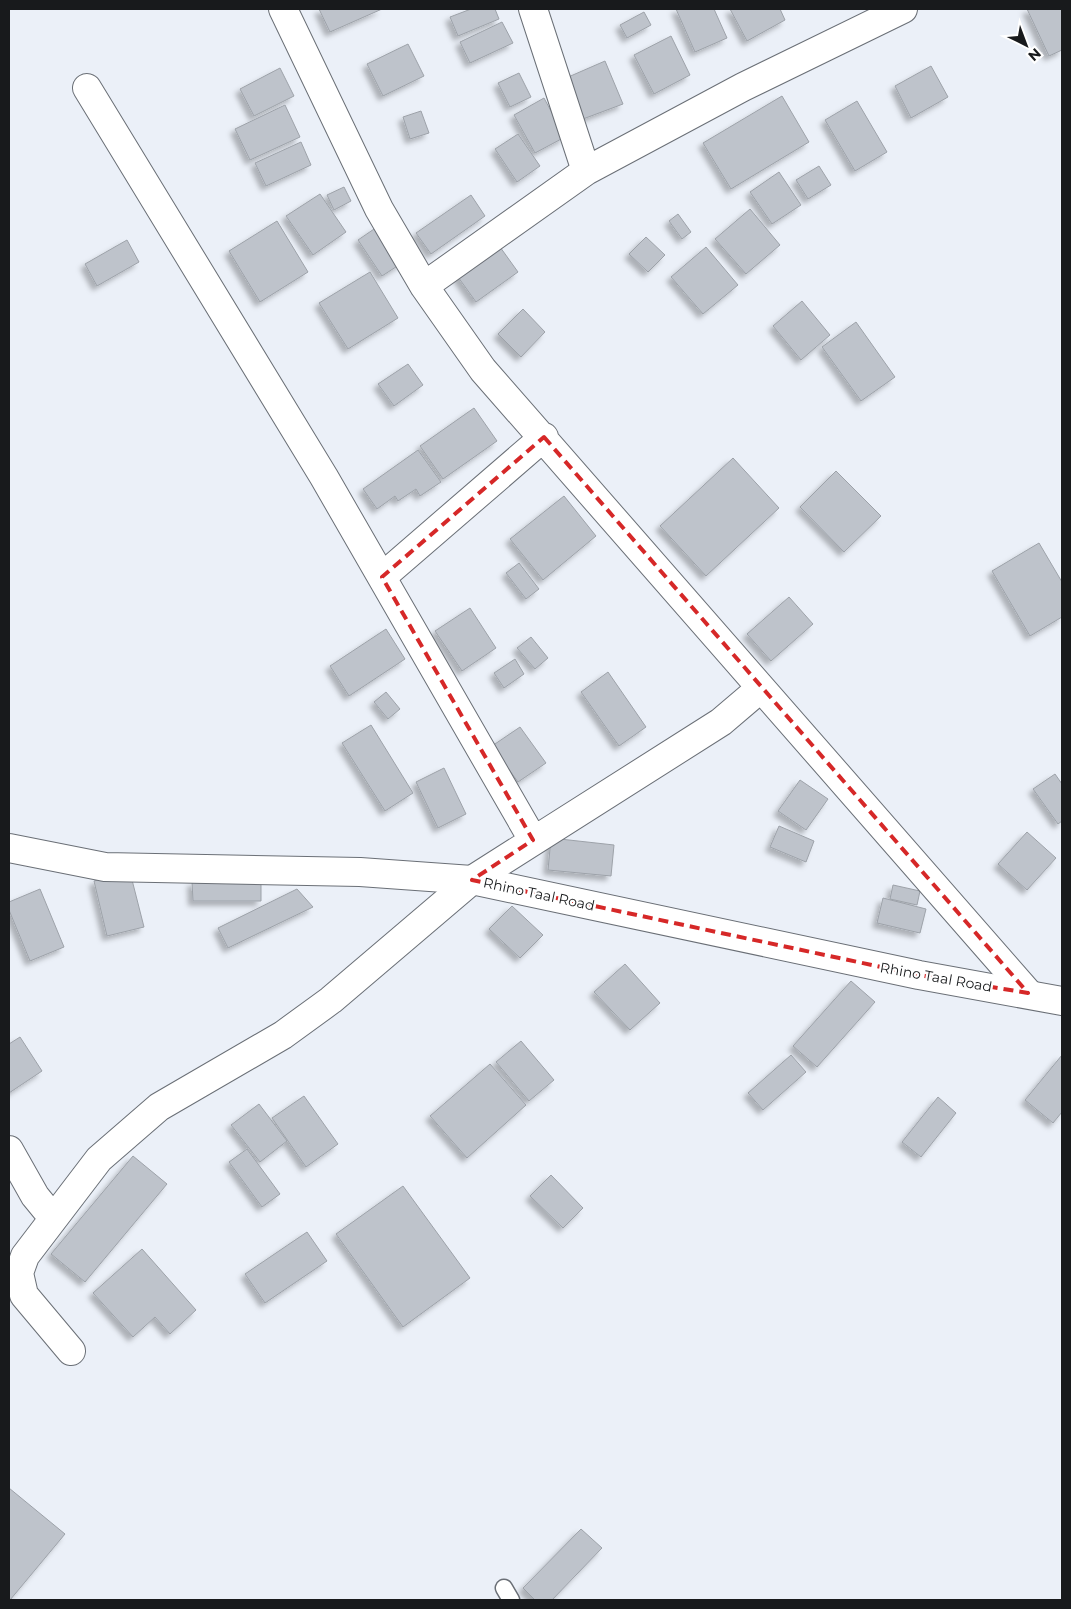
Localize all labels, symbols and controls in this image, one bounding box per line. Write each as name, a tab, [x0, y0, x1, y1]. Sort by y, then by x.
north arrow	[1001, 20, 1051, 70]
text: N	[1024, 44, 1045, 65]
street label: Rhino Taal Road	[482, 873, 596, 915]
street label: Rhino Taal Road	[879, 958, 993, 996]

